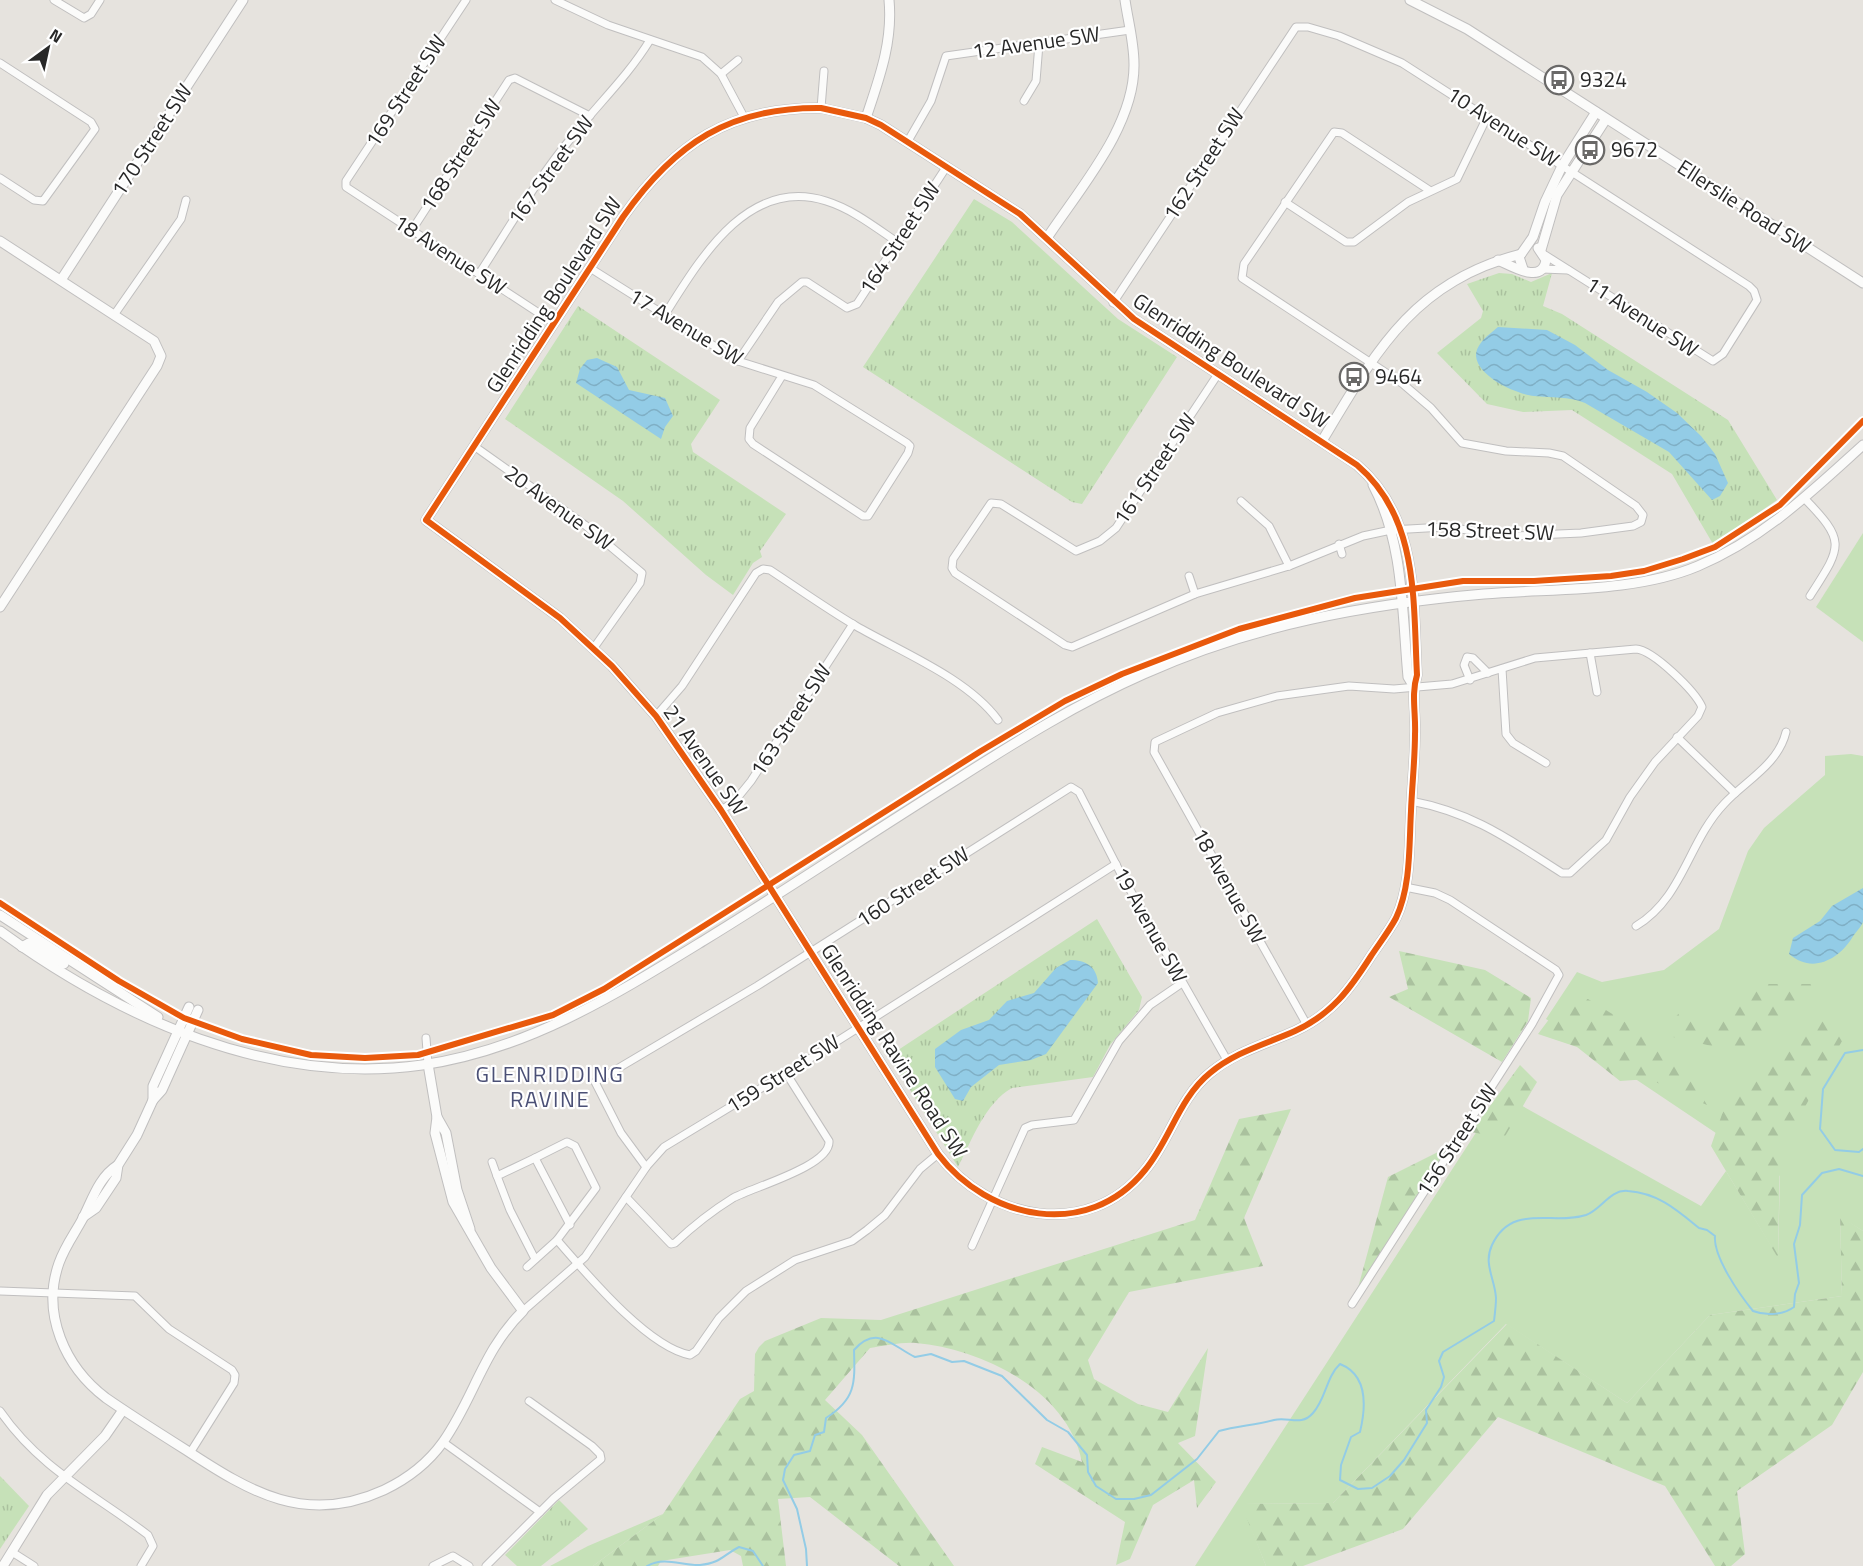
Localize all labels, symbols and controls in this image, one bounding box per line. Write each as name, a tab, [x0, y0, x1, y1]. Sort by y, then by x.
street label: 12 Avenue SW	[970, 17, 1102, 67]
north arrow	[18, 18, 78, 78]
text: N	[45, 22, 67, 49]
street label: 169 Street SW	[357, 28, 454, 153]
place label: 9324	[1580, 63, 1627, 95]
bus stop icon: 9324	[1543, 64, 1575, 96]
street label: 170 Street SW	[103, 77, 200, 202]
street label: 10 Avenue SW	[1441, 78, 1566, 175]
street label: 168 Street SW	[412, 92, 509, 217]
street label: 162 Street SW	[1155, 101, 1252, 226]
street label: 167 Street SW	[499, 108, 601, 231]
place label: 9672	[1611, 133, 1658, 165]
bus stop icon: 9672	[1574, 134, 1606, 166]
street label: Ellerslie Road SW	[1671, 151, 1818, 261]
street label: 164 Street SW	[851, 175, 948, 300]
street label: Glenridding Boulevard SW	[477, 190, 629, 399]
street label: 18 Avenue SW	[388, 206, 513, 303]
street label: 11 Avenue SW	[1580, 268, 1705, 365]
street label: 17 Avenue SW	[623, 279, 750, 373]
street label: Glenridding Boulevard SW	[1127, 284, 1336, 436]
place label: 9464	[1375, 360, 1422, 392]
bus stop icon: 9464	[1338, 361, 1370, 393]
street label: 161 Street SW	[1105, 406, 1203, 531]
street label: 20 Avenue SW	[498, 456, 621, 558]
street label: 158 Street SW	[1425, 512, 1555, 548]
street label: 163 Street SW	[742, 657, 839, 782]
street label: 21 Avenue SW	[656, 698, 756, 821]
street label: 18 Avenue SW	[1185, 822, 1275, 949]
street label: 160 Street SW	[850, 838, 975, 935]
street label: 19 Avenue SW	[1106, 861, 1196, 988]
street label: Glenridding Ravine Road SW	[813, 937, 976, 1164]
street label: 159 Street SW	[719, 1025, 846, 1121]
district label: GLENRIDDING RAVINE	[476, 1057, 624, 1116]
street label: 156 Street SW	[1408, 1077, 1505, 1202]

